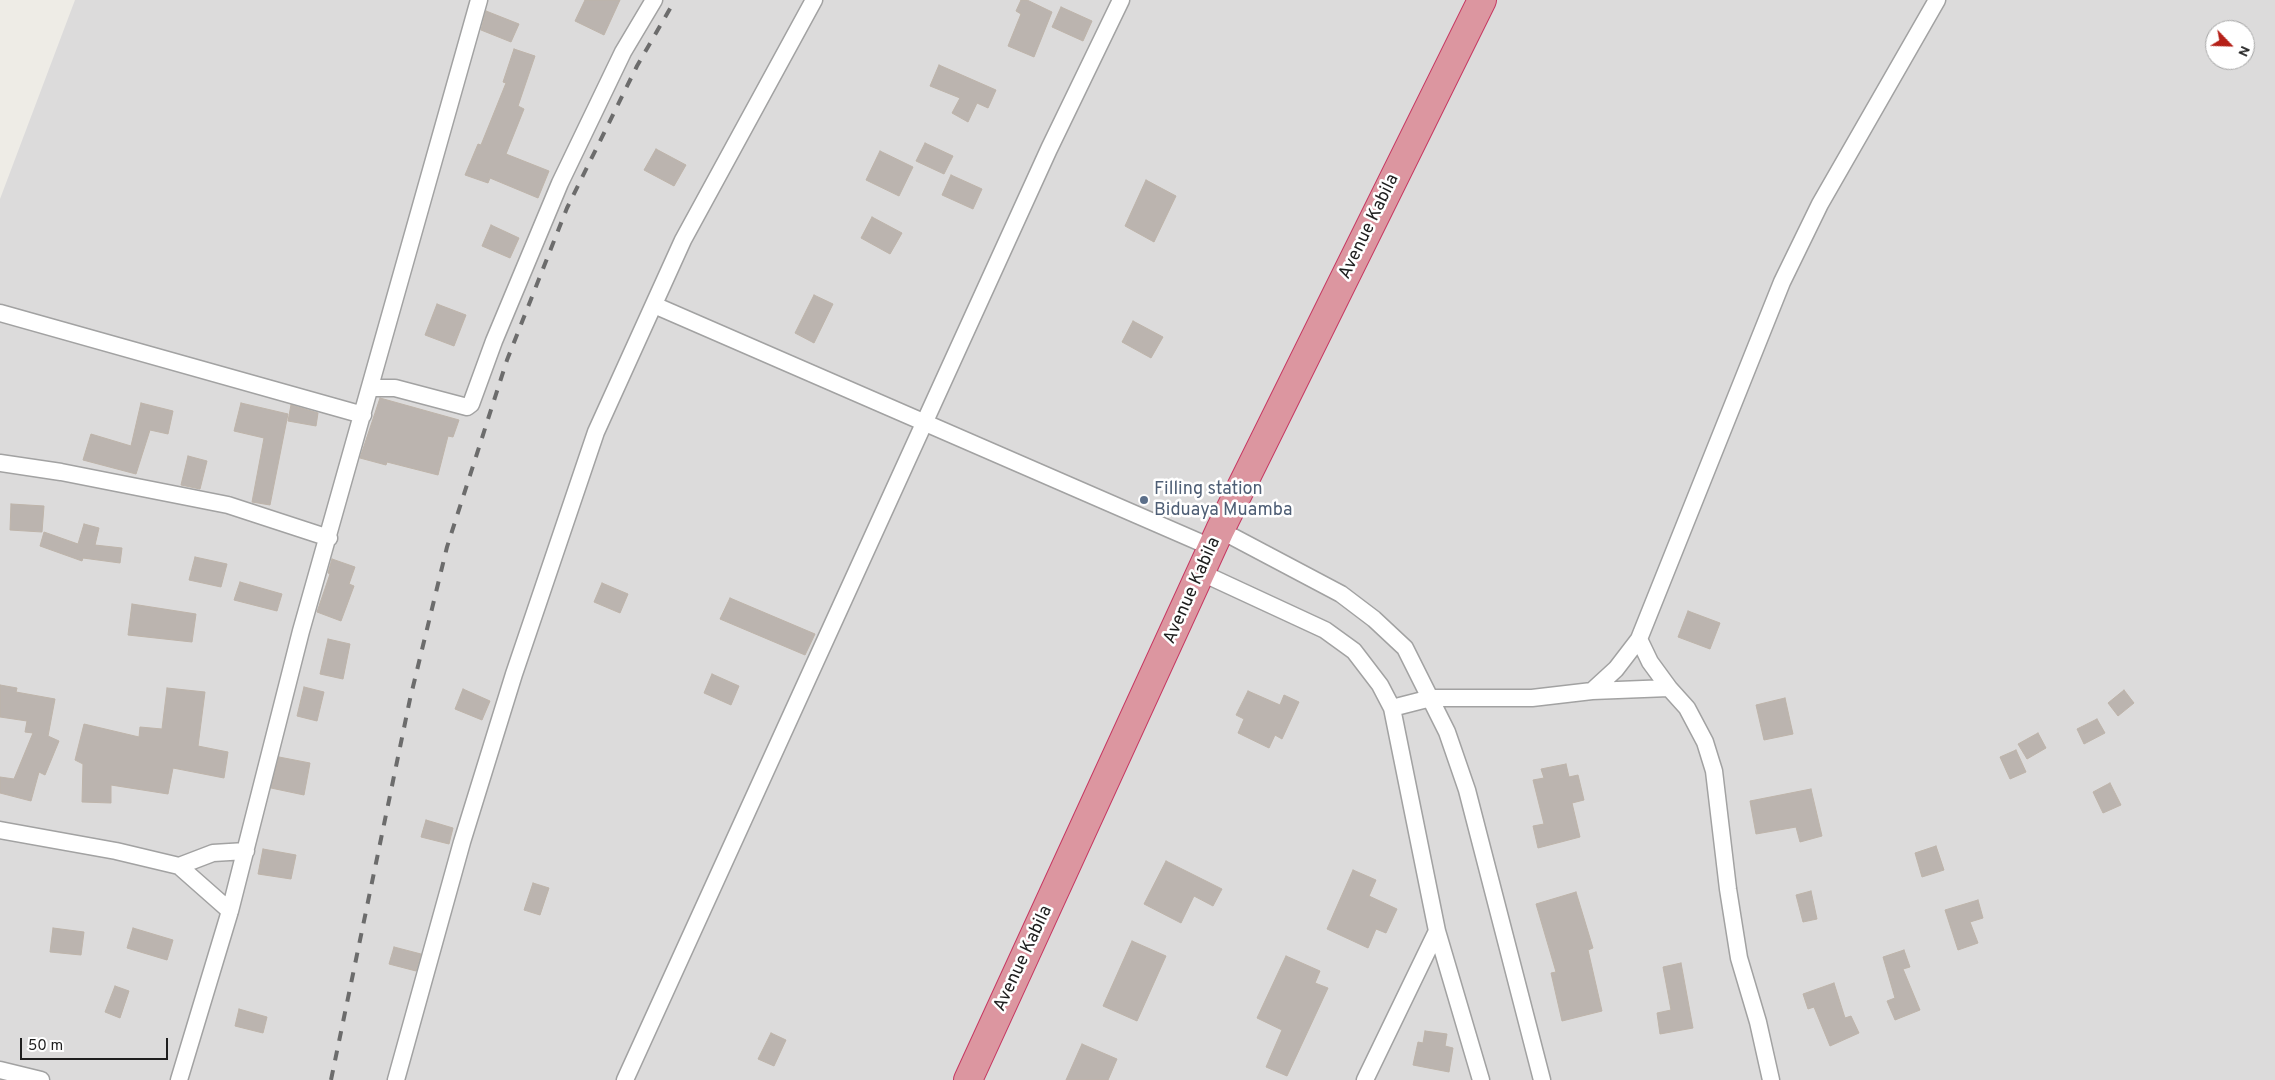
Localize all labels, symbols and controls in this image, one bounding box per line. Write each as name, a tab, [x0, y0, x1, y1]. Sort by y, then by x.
north arrow	[2205, 20, 2255, 70]
text: N	[2233, 43, 2253, 59]
street label: Avenue Kabila	[1335, 171, 1405, 283]
place label: Filling station Biduaya Muamba	[1154, 479, 1293, 522]
marker: Filling station Biduaya Muamba	[1138, 494, 1150, 506]
street label: Avenue Kabila	[1160, 534, 1226, 648]
street label: Avenue Kabila	[990, 903, 1058, 1015]
scale bar	[22, 1028, 170, 1060]
text: 50 m	[28, 1037, 63, 1056]

